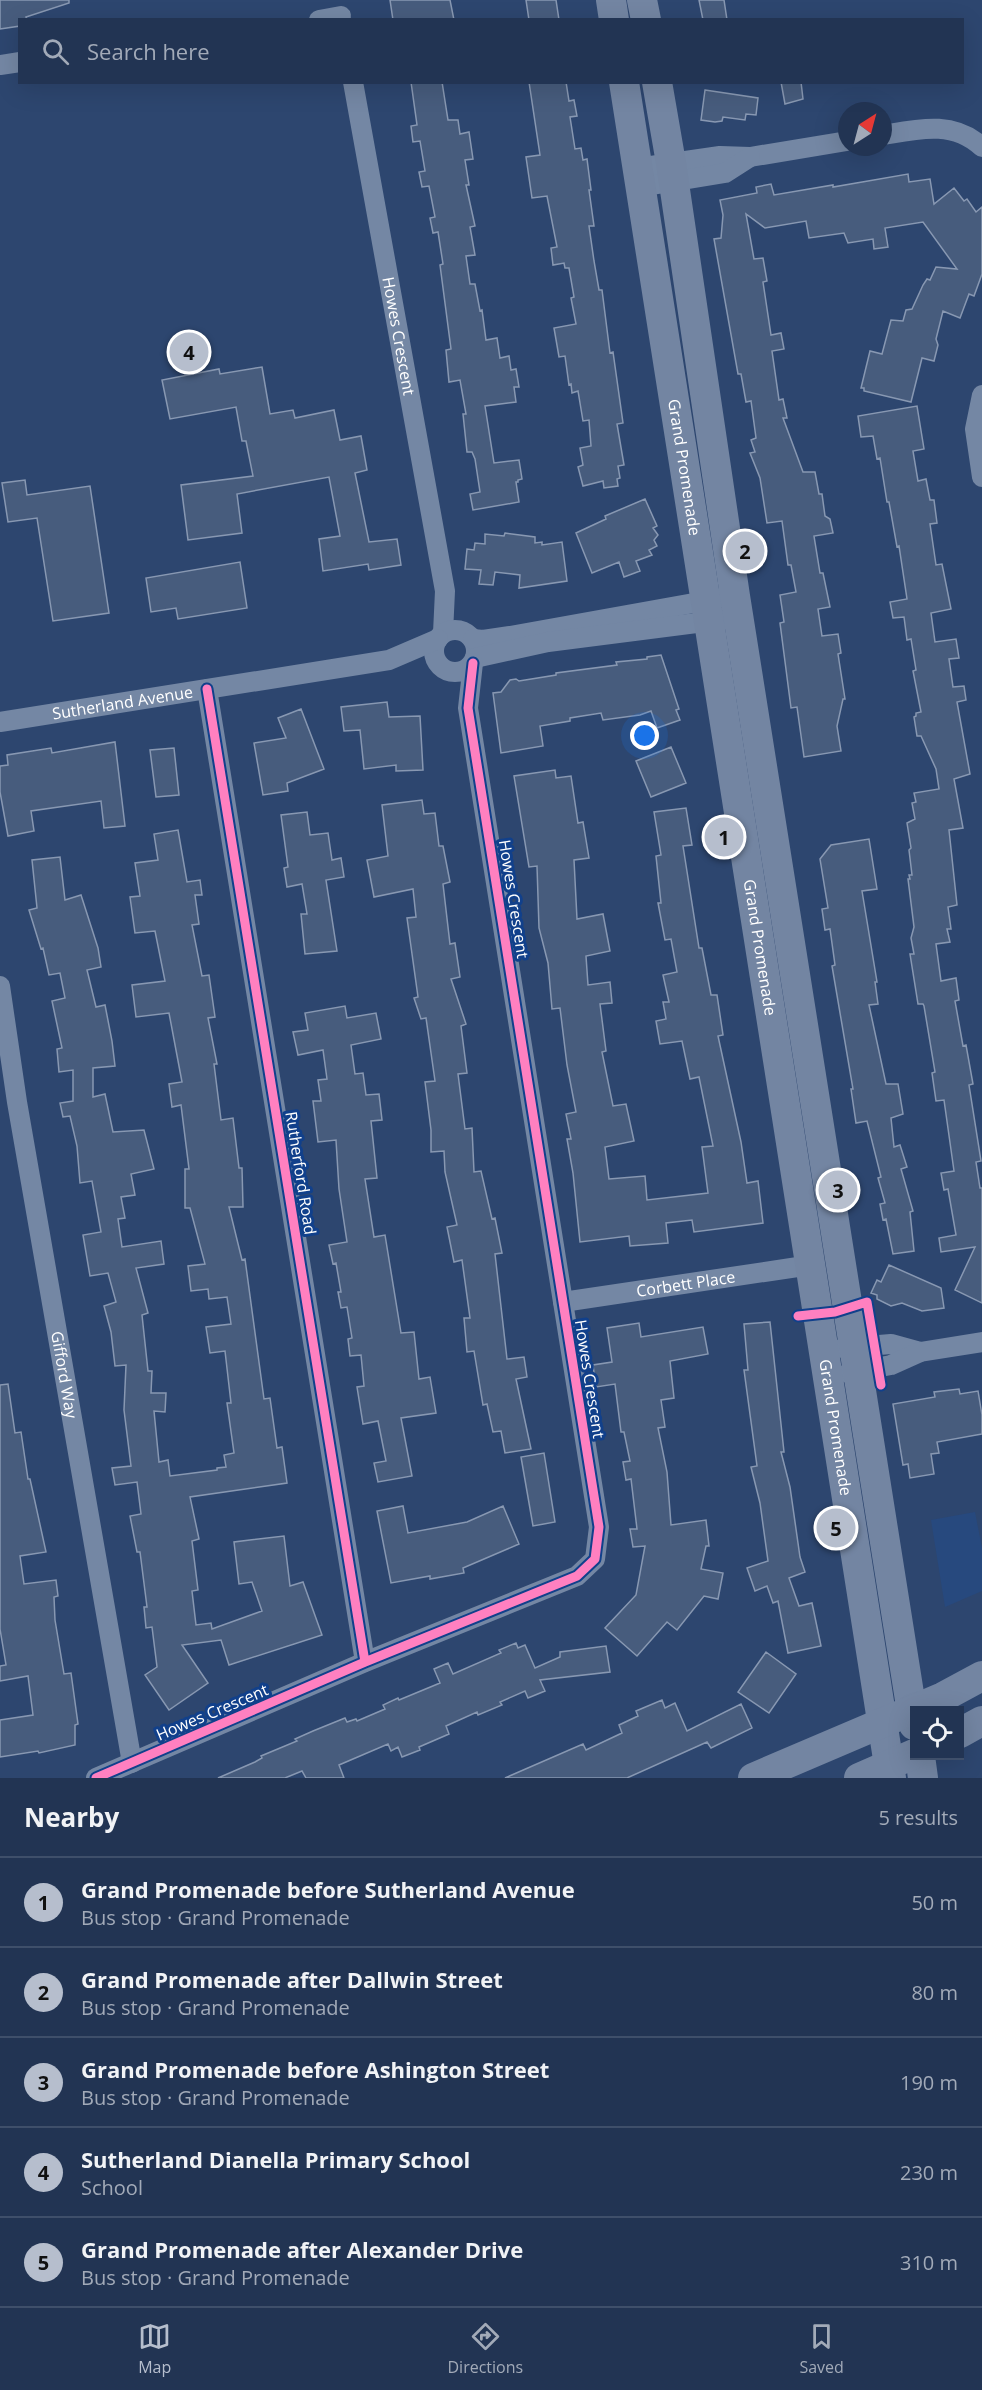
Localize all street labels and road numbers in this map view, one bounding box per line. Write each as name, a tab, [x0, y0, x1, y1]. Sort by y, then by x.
street label: Howes Crescent	[377, 275, 420, 397]
street label: Grand Promenade	[663, 397, 706, 537]
street label: Sutherland Avenue	[51, 680, 194, 725]
street label: Howes Crescent	[494, 838, 534, 960]
street label: Grand Promenade	[739, 878, 782, 1017]
street label: Rutherford Road	[280, 1110, 322, 1236]
street label: Corbett Place	[635, 1265, 737, 1302]
street label: Howes Crescent	[570, 1318, 610, 1440]
street label: Gifford Way	[46, 1329, 83, 1421]
street label: Grand Promenade	[814, 1358, 857, 1497]
street label: Howes Crescent	[152, 1678, 272, 1746]

